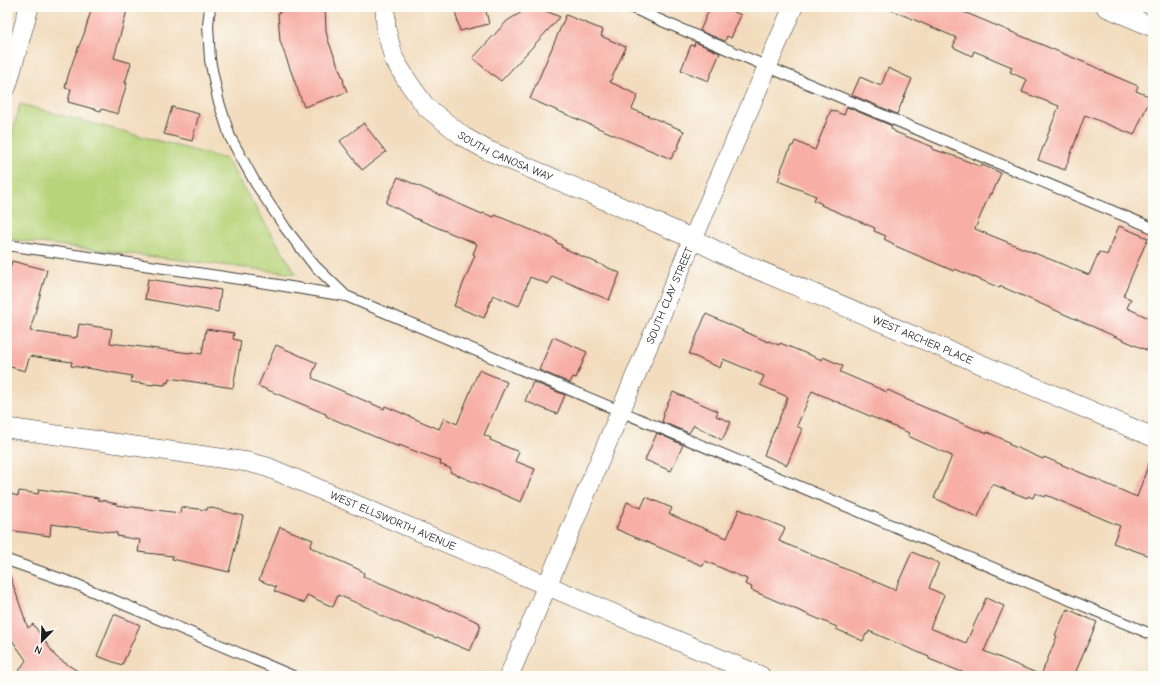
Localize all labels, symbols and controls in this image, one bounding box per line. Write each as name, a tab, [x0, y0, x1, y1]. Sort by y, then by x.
street label: SOUTH CANOSA WAY	[455, 129, 555, 184]
street label: SOUTH CLAY STREET	[644, 245, 696, 346]
street label: WEST ARCHER PLACE	[870, 313, 975, 367]
street label: WEST ELLSWORTH AVENUE	[328, 488, 458, 553]
north arrow	[22, 621, 62, 661]
text: N	[32, 642, 44, 657]

